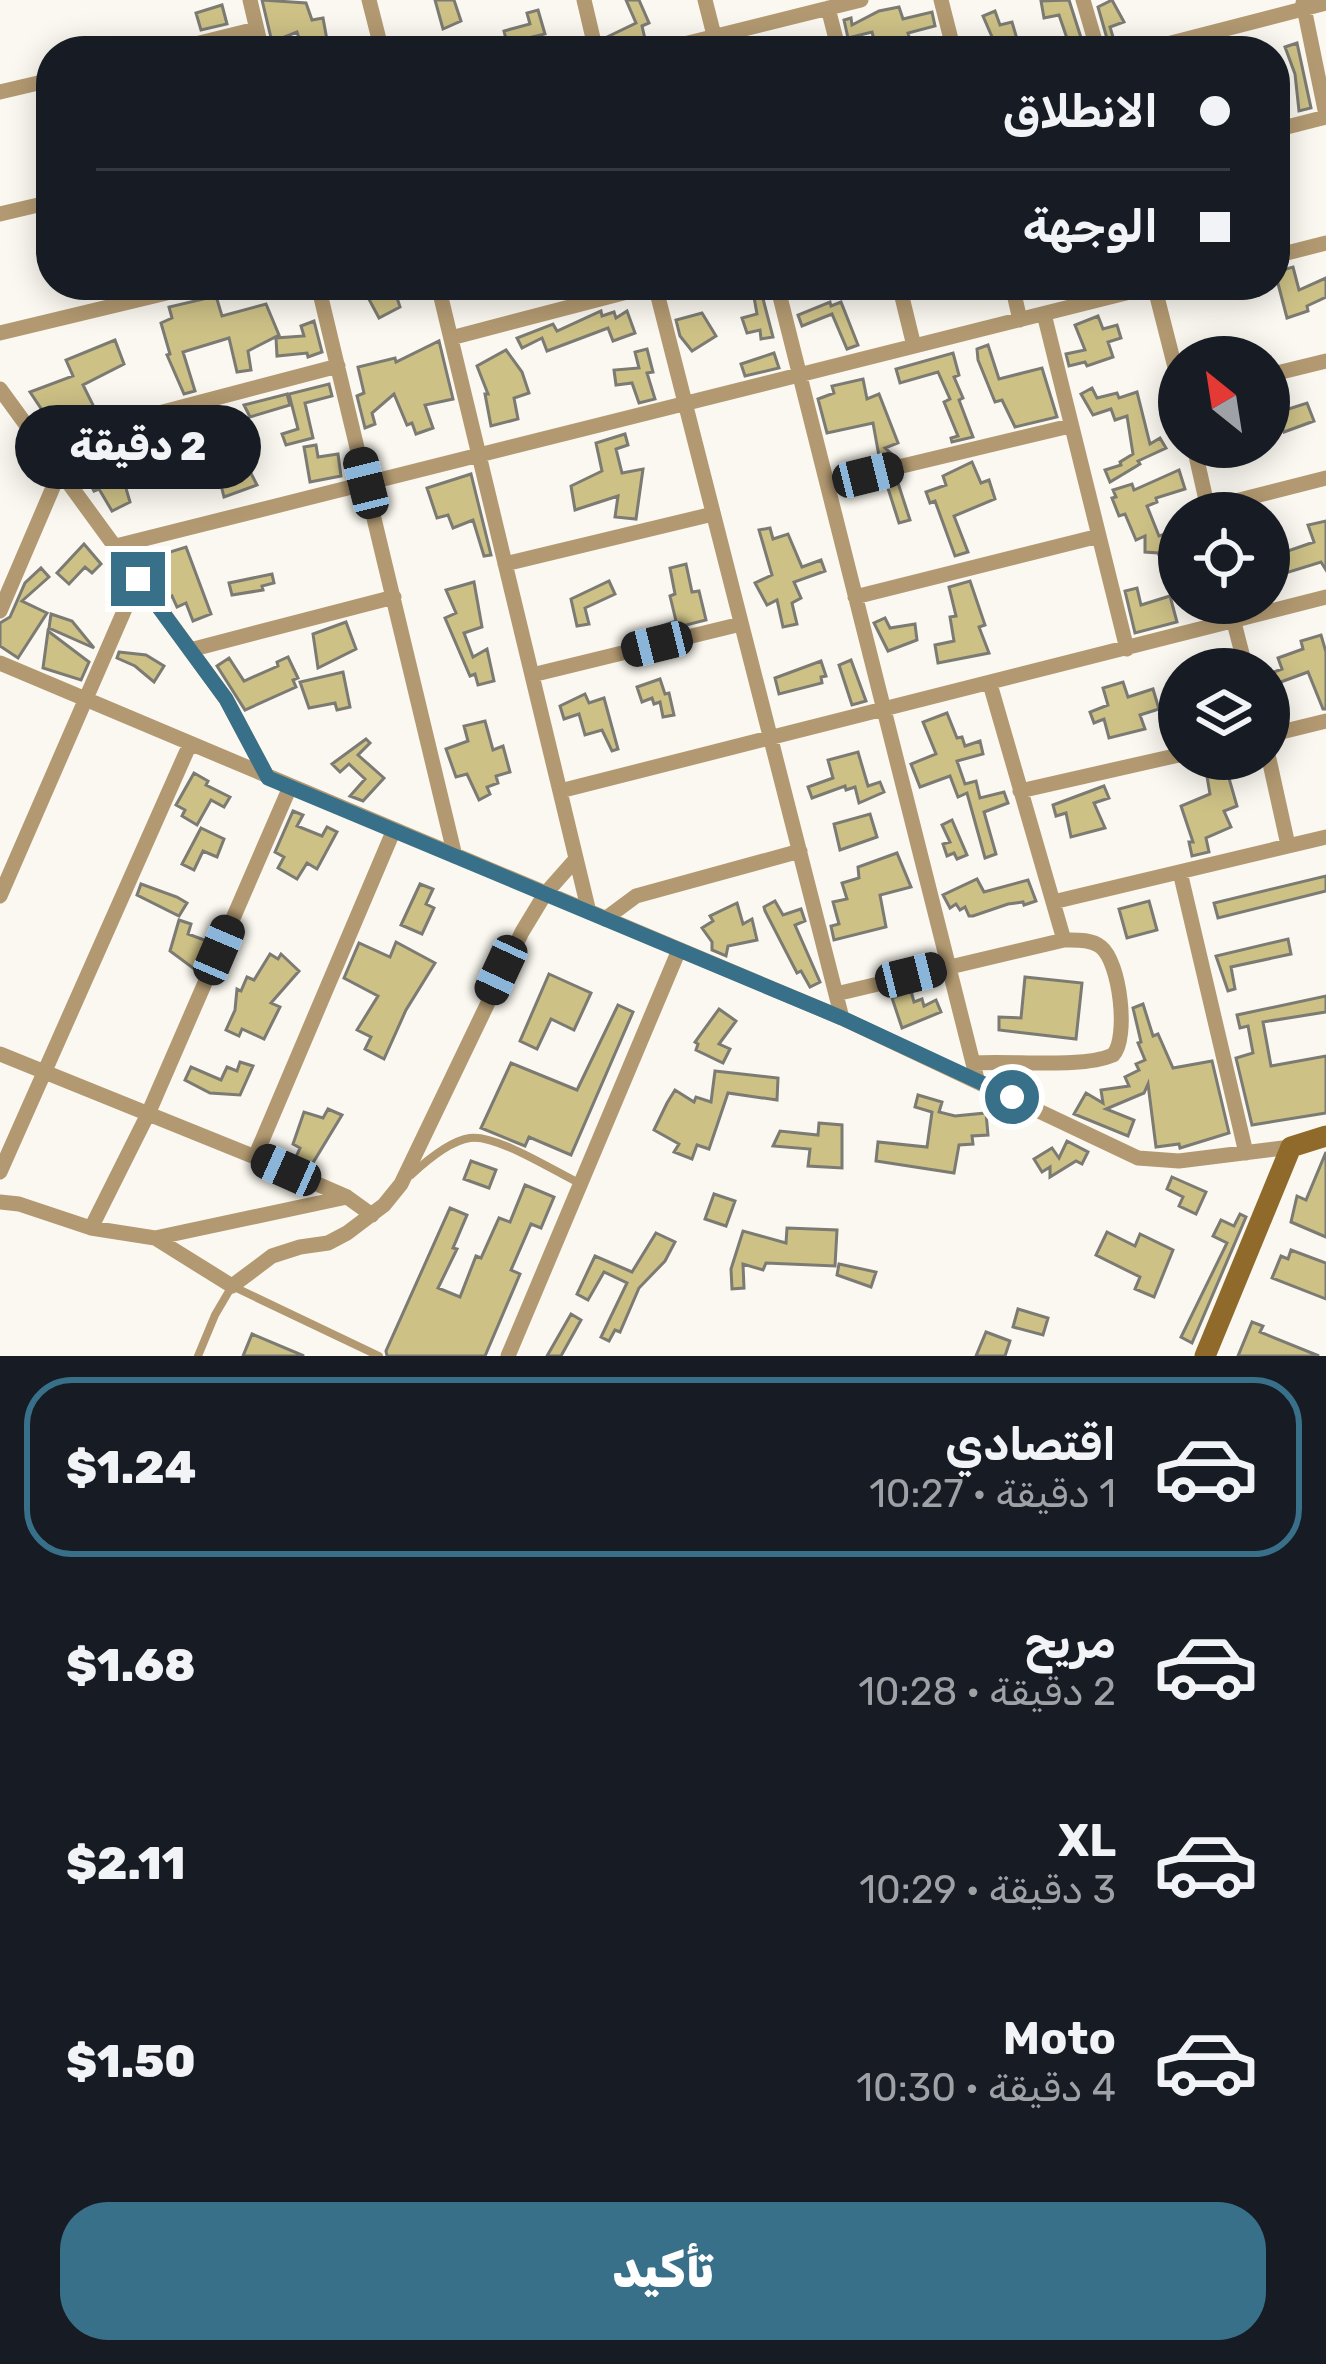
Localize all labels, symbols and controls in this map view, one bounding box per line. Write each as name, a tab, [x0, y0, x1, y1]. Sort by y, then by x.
text: الانطلاق	[1003, 85, 1158, 138]
text: الوجهة	[1023, 200, 1158, 253]
north arrow	[1158, 336, 1290, 468]
map controls	[1158, 336, 1290, 780]
callout: 2 دقيقة	[15, 405, 261, 489]
text: 2 دقيقة	[70, 424, 206, 470]
car	[340, 444, 392, 522]
car	[829, 449, 907, 501]
button: locate	[1158, 492, 1290, 624]
route end	[111, 552, 165, 606]
car	[618, 618, 696, 670]
button: layers	[1158, 648, 1290, 780]
car	[188, 910, 250, 990]
car	[469, 930, 533, 1010]
car	[872, 949, 950, 1001]
route start	[985, 1070, 1039, 1124]
car	[246, 1139, 326, 1201]
icon: car	[1152, 1413, 1260, 1521]
text: اقتصادي	[945, 1418, 1116, 1471]
text: $1.24	[66, 1441, 196, 1494]
text: 1 دقيقة · 10:27	[869, 1471, 1116, 1517]
icon: car	[1152, 1611, 1260, 1719]
text: مريح	[1024, 1616, 1116, 1669]
text: $1.68	[66, 1639, 195, 1692]
text: 2 دقيقة · 10:28	[858, 1669, 1116, 1715]
icon: car	[1152, 1809, 1260, 1917]
text: XL	[1058, 1814, 1116, 1867]
text: $2.11	[66, 1837, 185, 1890]
text: 3 دقيقة · 10:29	[859, 1867, 1116, 1913]
icon: car	[1152, 2007, 1260, 2115]
text: Moto	[1003, 2012, 1116, 2065]
text: $1.50	[66, 2035, 196, 2088]
text: 4 دقيقة · 10:30	[856, 2065, 1116, 2111]
button: تأكيد	[60, 2202, 1266, 2340]

